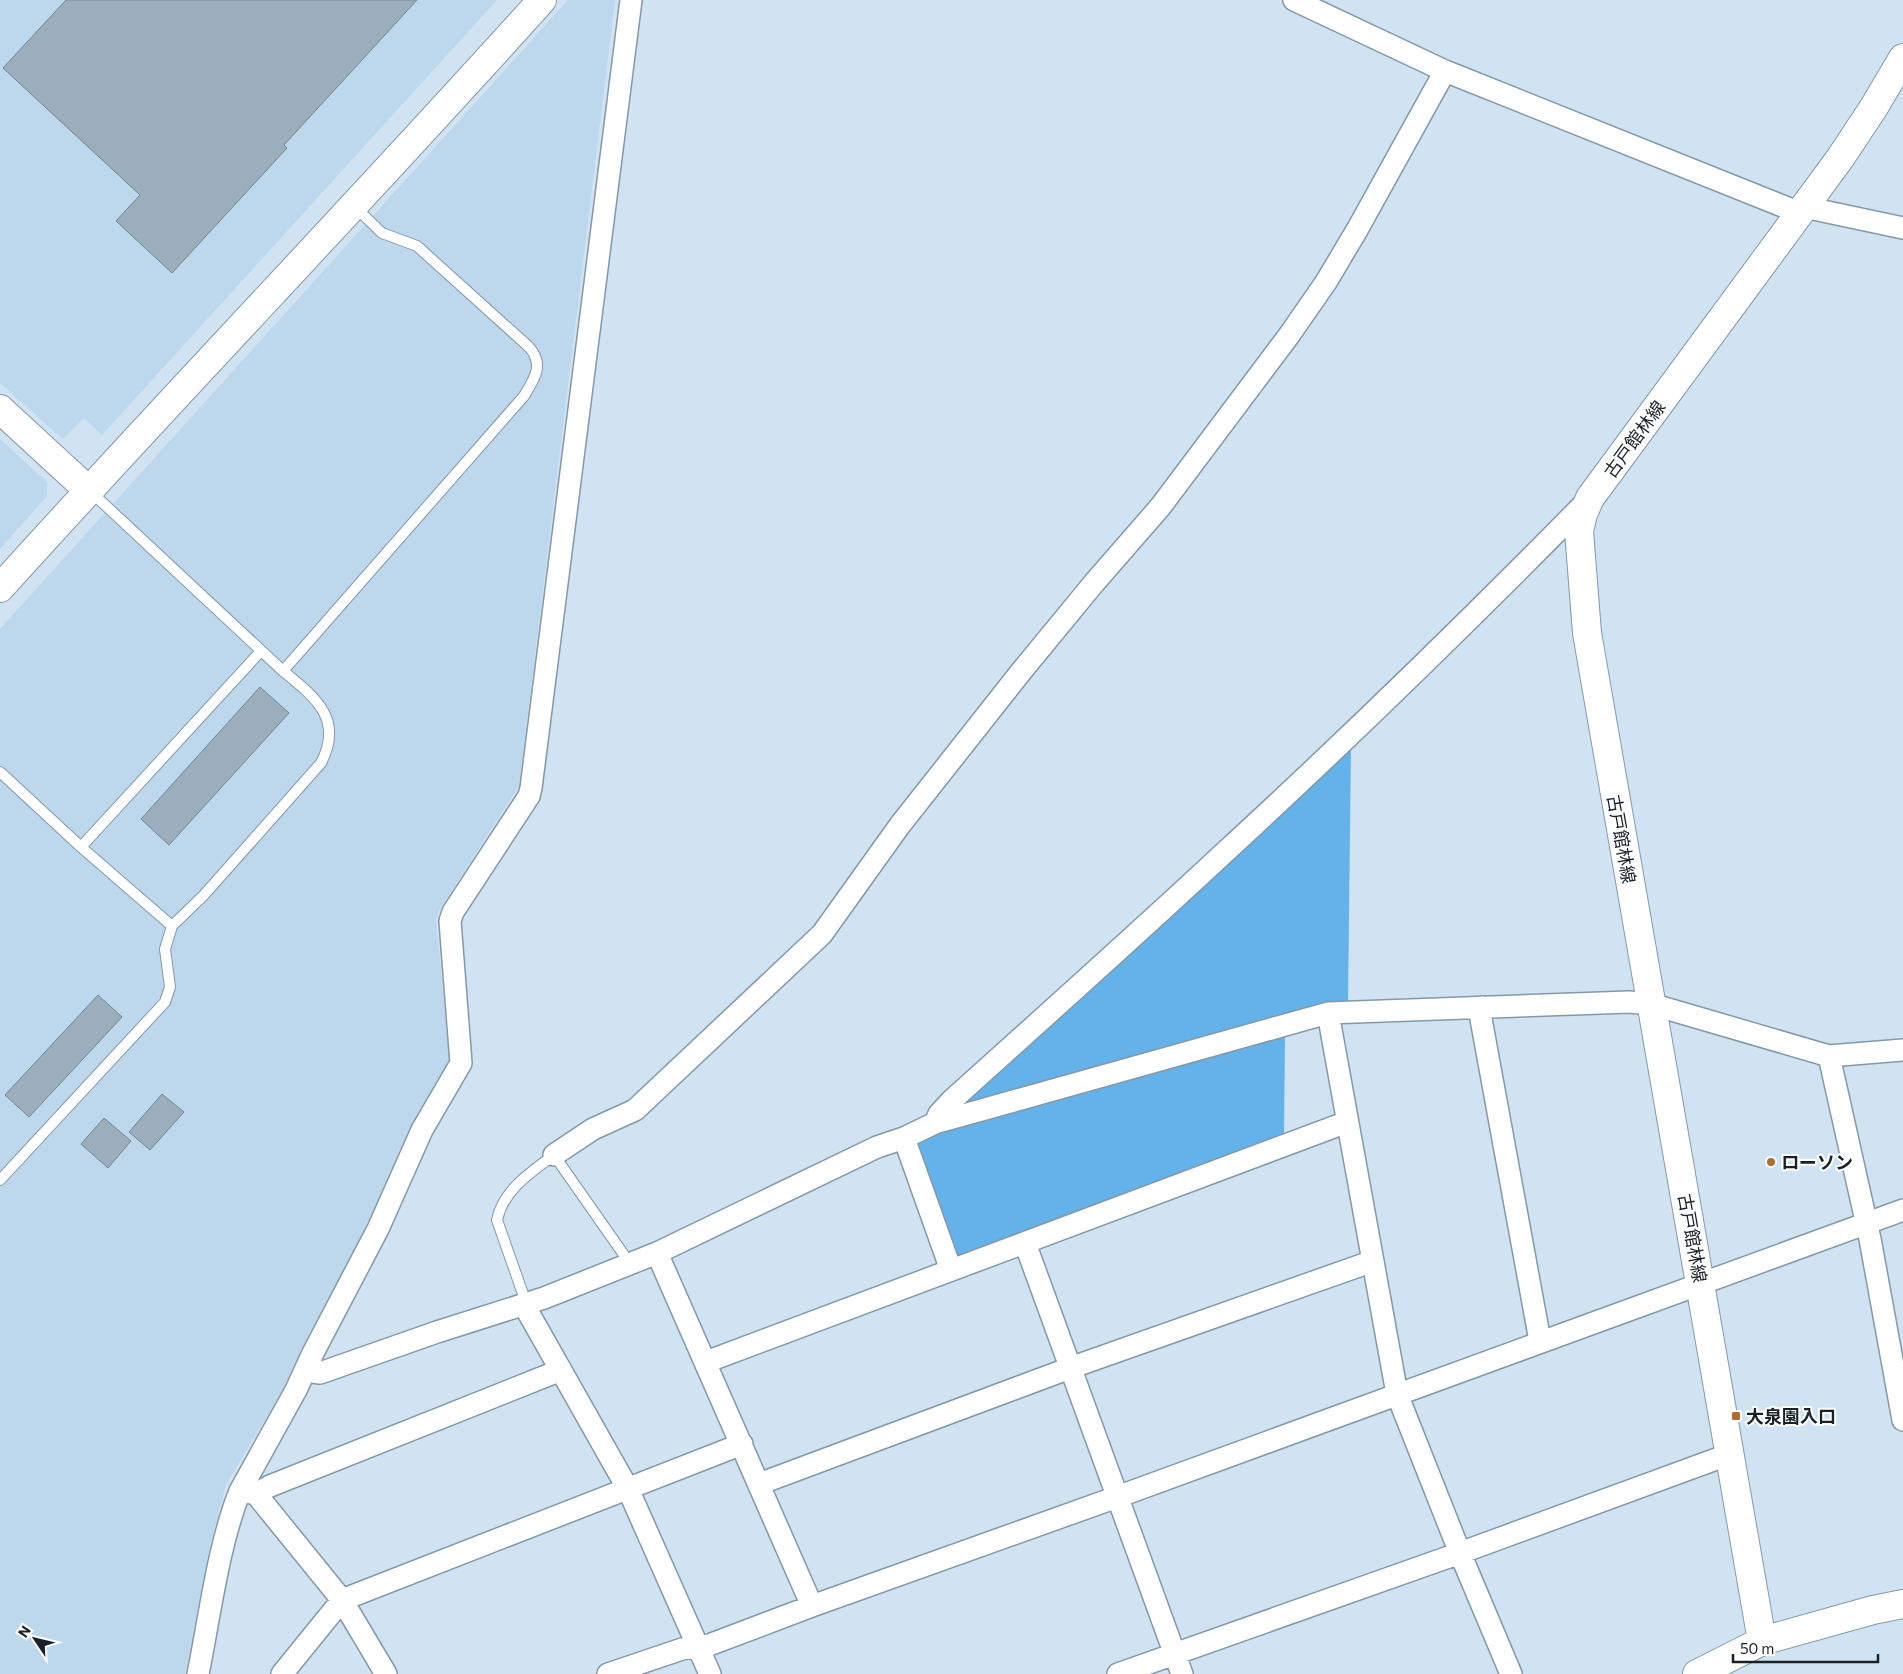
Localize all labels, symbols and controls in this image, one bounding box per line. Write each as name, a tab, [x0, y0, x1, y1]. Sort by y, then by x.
street label: 古戸館林線	[1599, 396, 1669, 482]
street label: 古戸館林線	[1603, 793, 1641, 885]
place label: ローソン	[1781, 1151, 1853, 1173]
marker: ローソン	[1765, 1156, 1777, 1168]
street label: 古戸館林線	[1674, 1192, 1712, 1284]
place label: 大泉園入口	[1746, 1405, 1836, 1427]
marker: 大泉園入口	[1730, 1410, 1742, 1422]
north arrow	[10, 1614, 60, 1664]
text: N	[14, 1622, 34, 1640]
scale bar	[1733, 1632, 1878, 1664]
text: 50 m	[1740, 1639, 1774, 1657]

